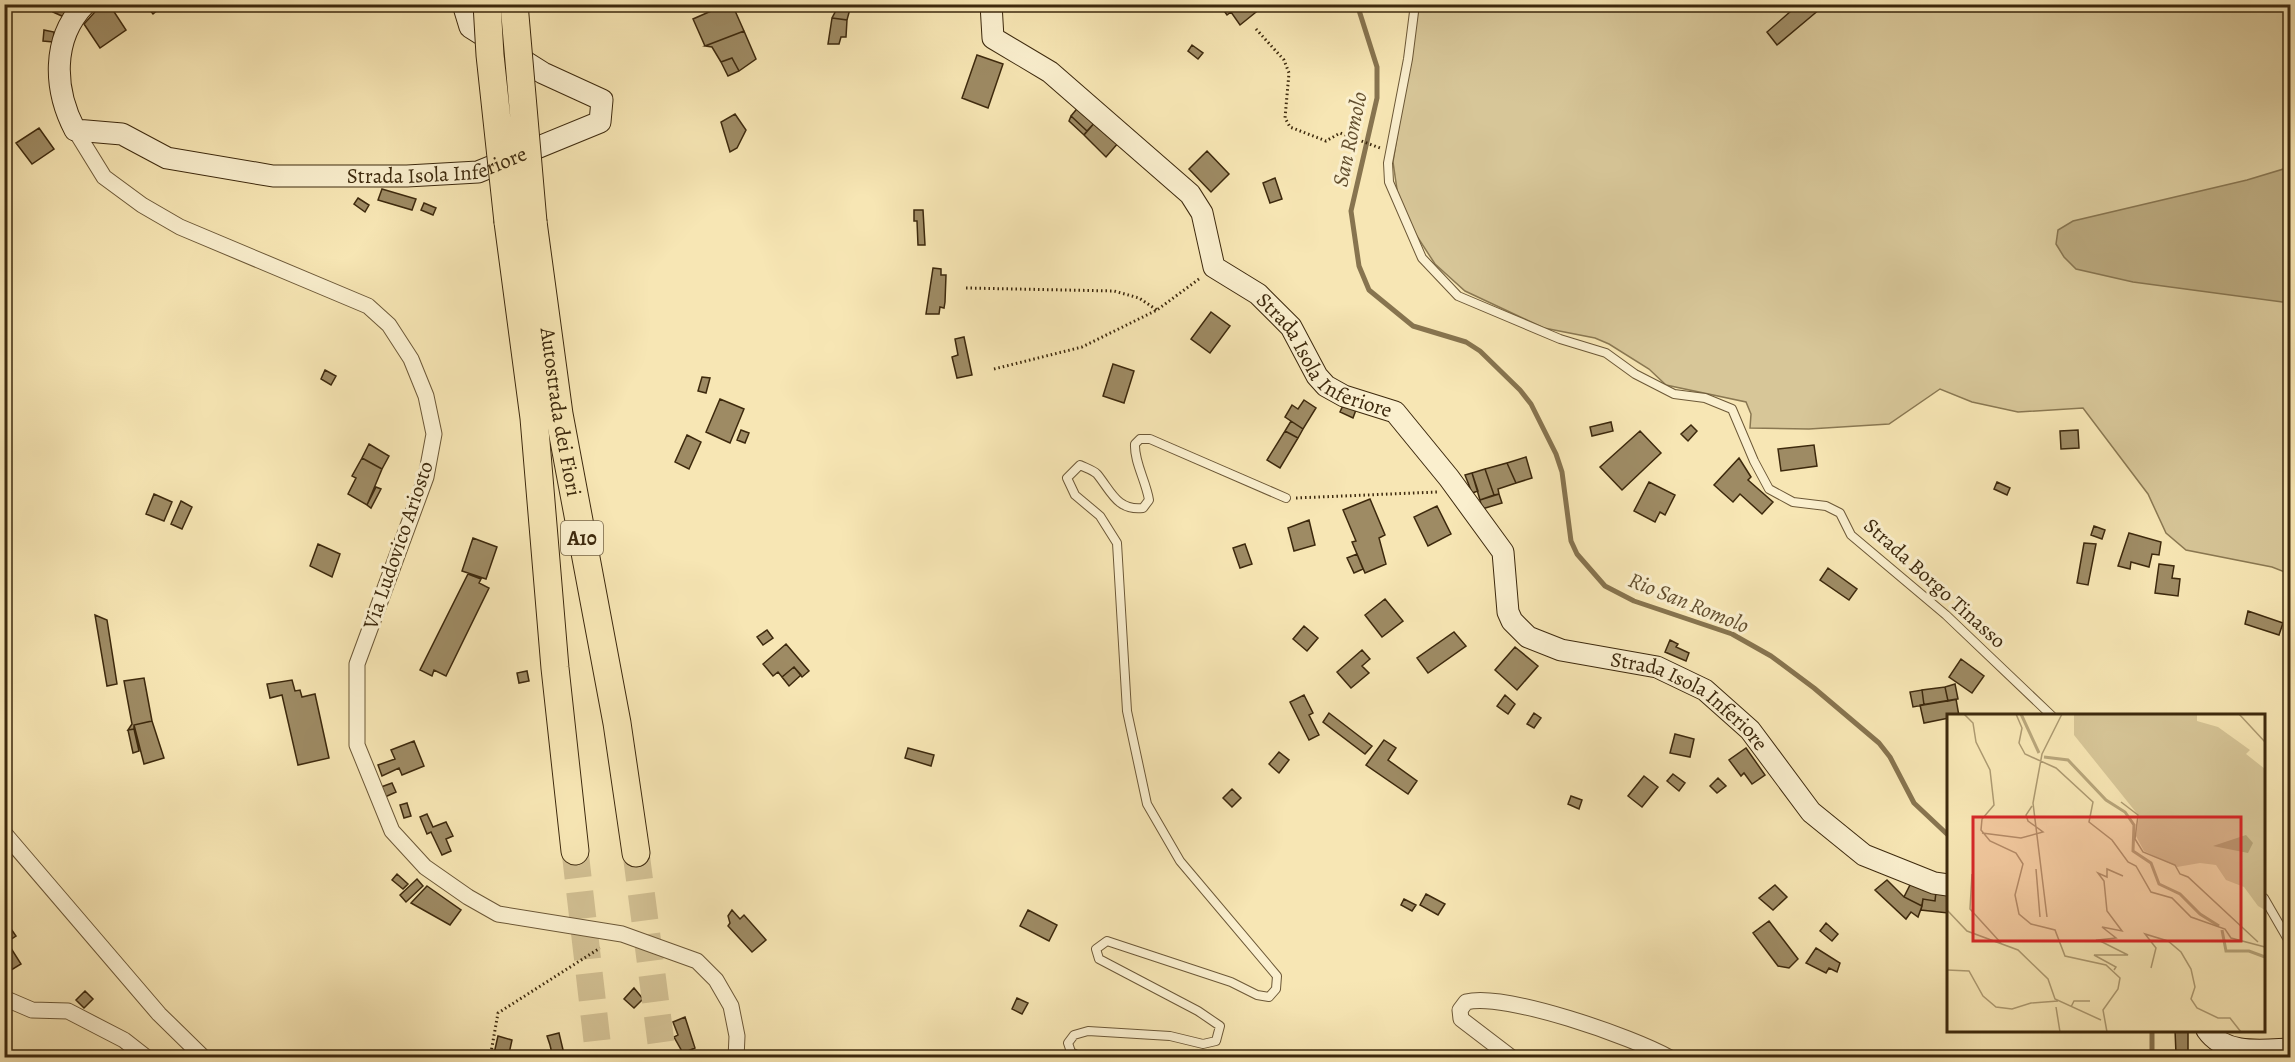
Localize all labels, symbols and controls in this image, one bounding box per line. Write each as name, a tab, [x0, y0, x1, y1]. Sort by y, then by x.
water label: San Romolo	[1325, 89, 1375, 189]
street label: Strada Isola Inferiore	[347, 140, 531, 190]
street label: Strada Isola Inferiore	[1250, 286, 1396, 424]
street label: Autostrada dei Fiori	[533, 325, 588, 499]
street label: Via Ludovico Ariosto	[356, 457, 440, 634]
street label: Strada Borgo Tinasso	[1858, 512, 2012, 654]
road number: A10	[561, 521, 603, 555]
water label: Rio San Romolo	[1624, 565, 1753, 641]
street label: Strada Isola Inferiore	[1608, 645, 1775, 756]
inset map	[1947, 714, 2265, 1032]

